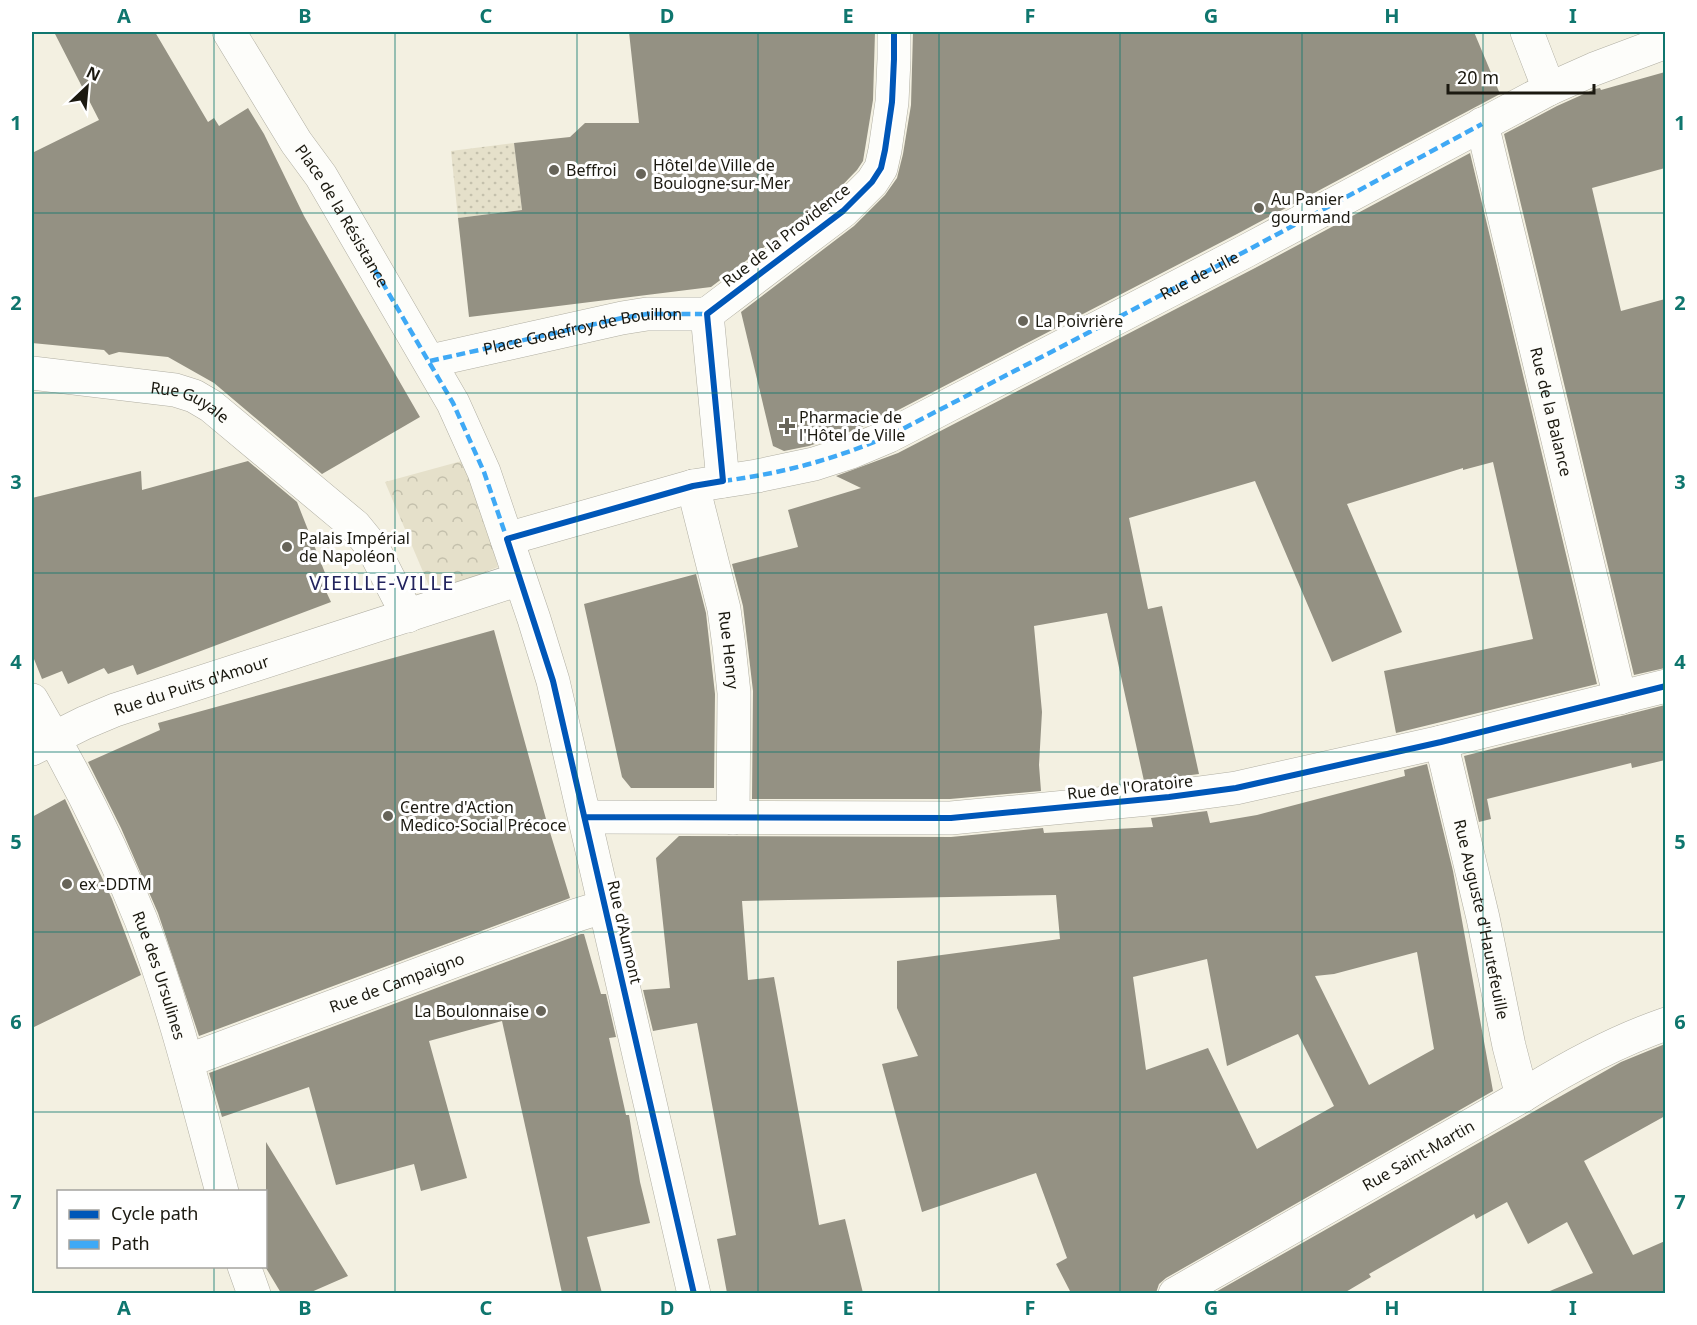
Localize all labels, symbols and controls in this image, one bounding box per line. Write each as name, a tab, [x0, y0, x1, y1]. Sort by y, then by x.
text: A	[117, 2, 131, 29]
text: B	[298, 2, 312, 29]
text: C	[480, 2, 493, 29]
text: D	[660, 2, 674, 29]
text: E	[842, 2, 854, 29]
text: F	[1025, 2, 1035, 29]
text: G	[1204, 2, 1218, 29]
text: H	[1384, 2, 1400, 29]
text: I	[1569, 2, 1577, 29]
north arrow	[57, 57, 117, 117]
scale bar	[1448, 57, 1594, 95]
text: N	[83, 61, 104, 86]
text: 20 m	[1457, 65, 1499, 89]
text: 1	[10, 109, 22, 136]
text: 1	[1674, 109, 1686, 136]
street label: Place de la Résistance	[290, 140, 394, 291]
place label: Hôtel de Ville de Boulogne-sur-Mer	[653, 154, 791, 194]
place label: Beffroi	[566, 159, 617, 181]
marker: Beffroi	[547, 163, 561, 177]
marker: Hôtel de Ville de Boulogne-sur-Mer	[634, 167, 648, 181]
street label: Rue de la Providence	[718, 178, 854, 292]
place label: Au Panier gourmand	[1271, 188, 1351, 228]
marker: Au Panier gourmand	[1252, 201, 1266, 215]
street label: Rue de Lille	[1156, 246, 1242, 305]
text: 2	[10, 289, 22, 316]
text: 2	[1674, 289, 1686, 316]
street label: Place Godefroy de Bouillon	[481, 303, 682, 360]
place label: La Poivrière	[1035, 310, 1123, 332]
marker: La Poivrière	[1016, 314, 1030, 328]
street label: Rue de la Balance	[1525, 345, 1577, 479]
street label: Rue Guyale	[149, 376, 234, 428]
place label: Pharmacie de l'Hôtel de Ville	[799, 406, 905, 446]
marker: Pharmacie de l'Hôtel de Ville	[780, 419, 794, 433]
text: 3	[10, 468, 22, 495]
text: 3	[1674, 468, 1686, 495]
place label: Palais Impérial de Napoléon	[299, 527, 410, 567]
marker: Palais Impérial de Napoléon	[280, 540, 294, 554]
district label: VIEILLE-VILLE	[309, 569, 455, 596]
street label: Rue Henry	[713, 609, 745, 691]
text: 4	[10, 648, 22, 675]
text: 4	[1674, 648, 1686, 675]
street label: Rue du Puits d'Amour	[111, 650, 272, 721]
street label: Rue de l'Oratoire	[1066, 769, 1194, 805]
place label: Centre d'Action Medico-Social Précoce	[400, 796, 567, 836]
marker: Centre d'Action Medico-Social Précoce	[381, 809, 395, 823]
street label: Rue Auguste d'Hautefeuille	[1449, 817, 1514, 1021]
text: 5	[10, 828, 22, 855]
text: 5	[1674, 828, 1686, 855]
place label: ex -DDTM	[79, 873, 152, 895]
marker: ex -DDTM	[60, 877, 74, 891]
street label: Rue d'Aumont	[602, 878, 648, 986]
street label: Rue des Ursulines	[127, 908, 191, 1042]
street label: Rue de Campaigno	[326, 947, 467, 1018]
place label: La Boulonnaise	[414, 1000, 529, 1022]
marker: La Boulonnaise	[534, 1004, 548, 1018]
text: 6	[10, 1008, 22, 1035]
text: 6	[1674, 1008, 1686, 1035]
street label: Rue Saint-Martin	[1358, 1115, 1478, 1196]
text: 7	[10, 1188, 22, 1215]
text: 7	[1674, 1188, 1686, 1215]
legend	[57, 1190, 267, 1268]
text: Cycle path	[111, 1201, 198, 1225]
text: Path	[111, 1231, 150, 1255]
text: A	[117, 1294, 131, 1321]
text: B	[298, 1294, 312, 1321]
text: C	[480, 1294, 493, 1321]
text: D	[660, 1294, 674, 1321]
text: E	[842, 1294, 854, 1321]
text: F	[1025, 1294, 1035, 1321]
text: G	[1204, 1294, 1218, 1321]
text: H	[1384, 1294, 1400, 1321]
text: I	[1569, 1294, 1577, 1321]

